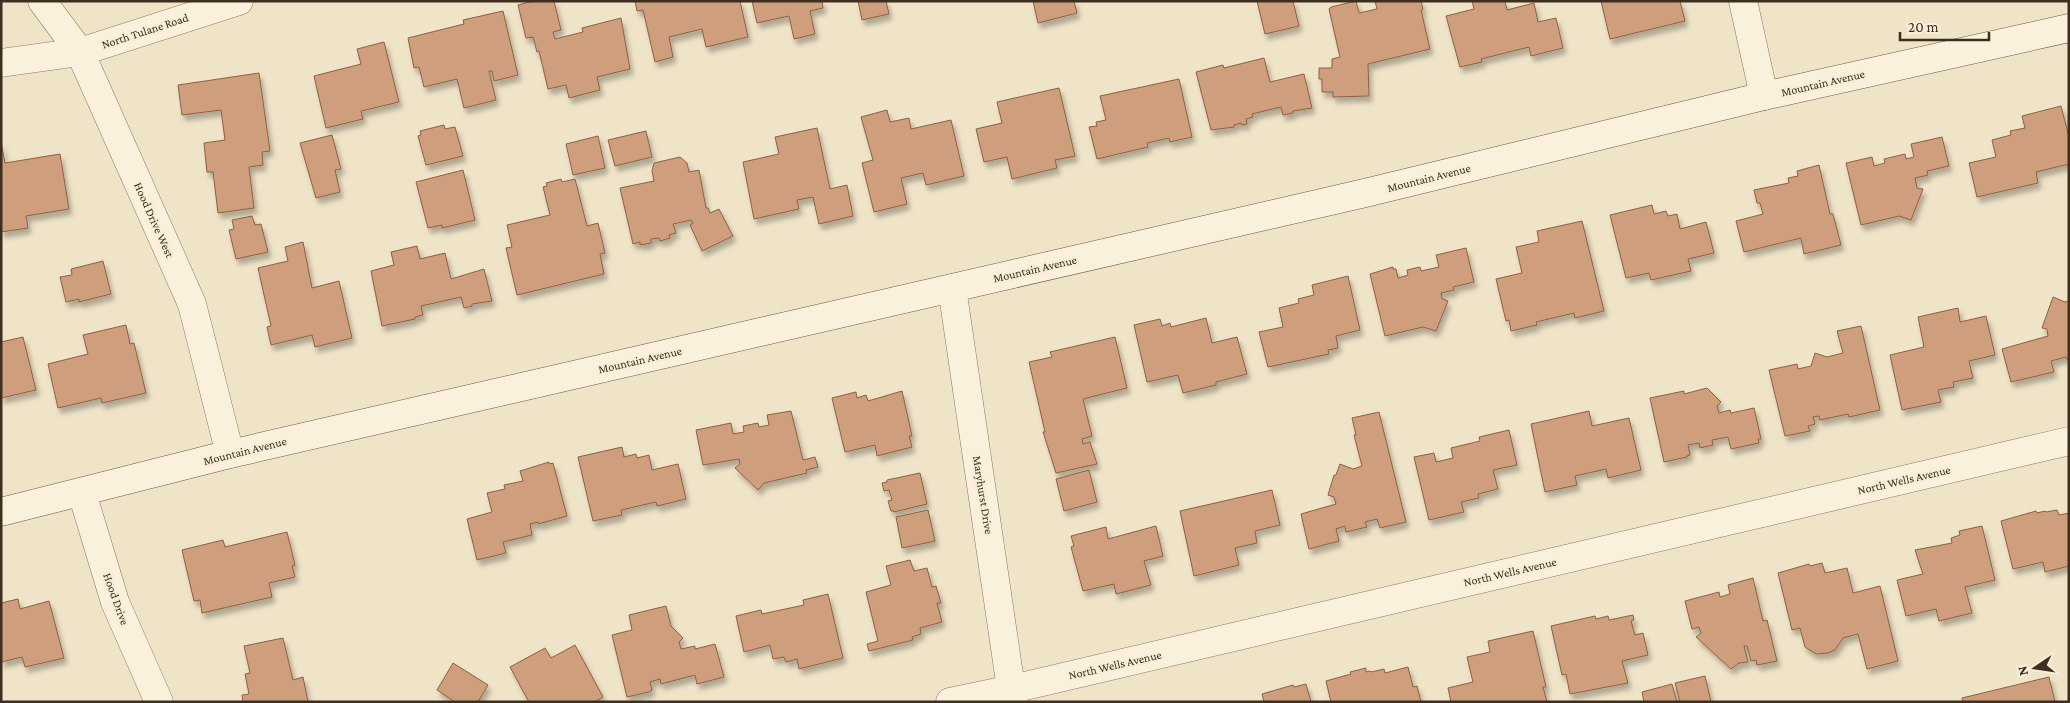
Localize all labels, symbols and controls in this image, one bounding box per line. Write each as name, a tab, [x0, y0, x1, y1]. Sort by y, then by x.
street label: North Tulane Road	[100, 10, 191, 52]
scale bar	[1900, 10, 1989, 42]
text: 20 m	[1908, 19, 1939, 35]
street label: Mountain Avenue	[1780, 67, 1866, 99]
street label: Mountain Avenue	[1386, 161, 1472, 195]
street label: Hood Drive West	[131, 180, 177, 261]
street label: Mountain Avenue	[992, 253, 1078, 285]
street label: Mountain Avenue	[597, 344, 683, 376]
street label: Mountain Avenue	[202, 434, 288, 468]
street label: Maryhurst Drive	[970, 455, 996, 535]
street label: North Wells Avenue	[1856, 462, 1952, 498]
street label: North Wells Avenue	[1462, 554, 1558, 590]
street label: Hood Drive	[100, 571, 132, 627]
north arrow	[2010, 643, 2060, 693]
street label: North Wells Avenue	[1067, 647, 1163, 683]
text: N	[2013, 664, 2031, 677]

